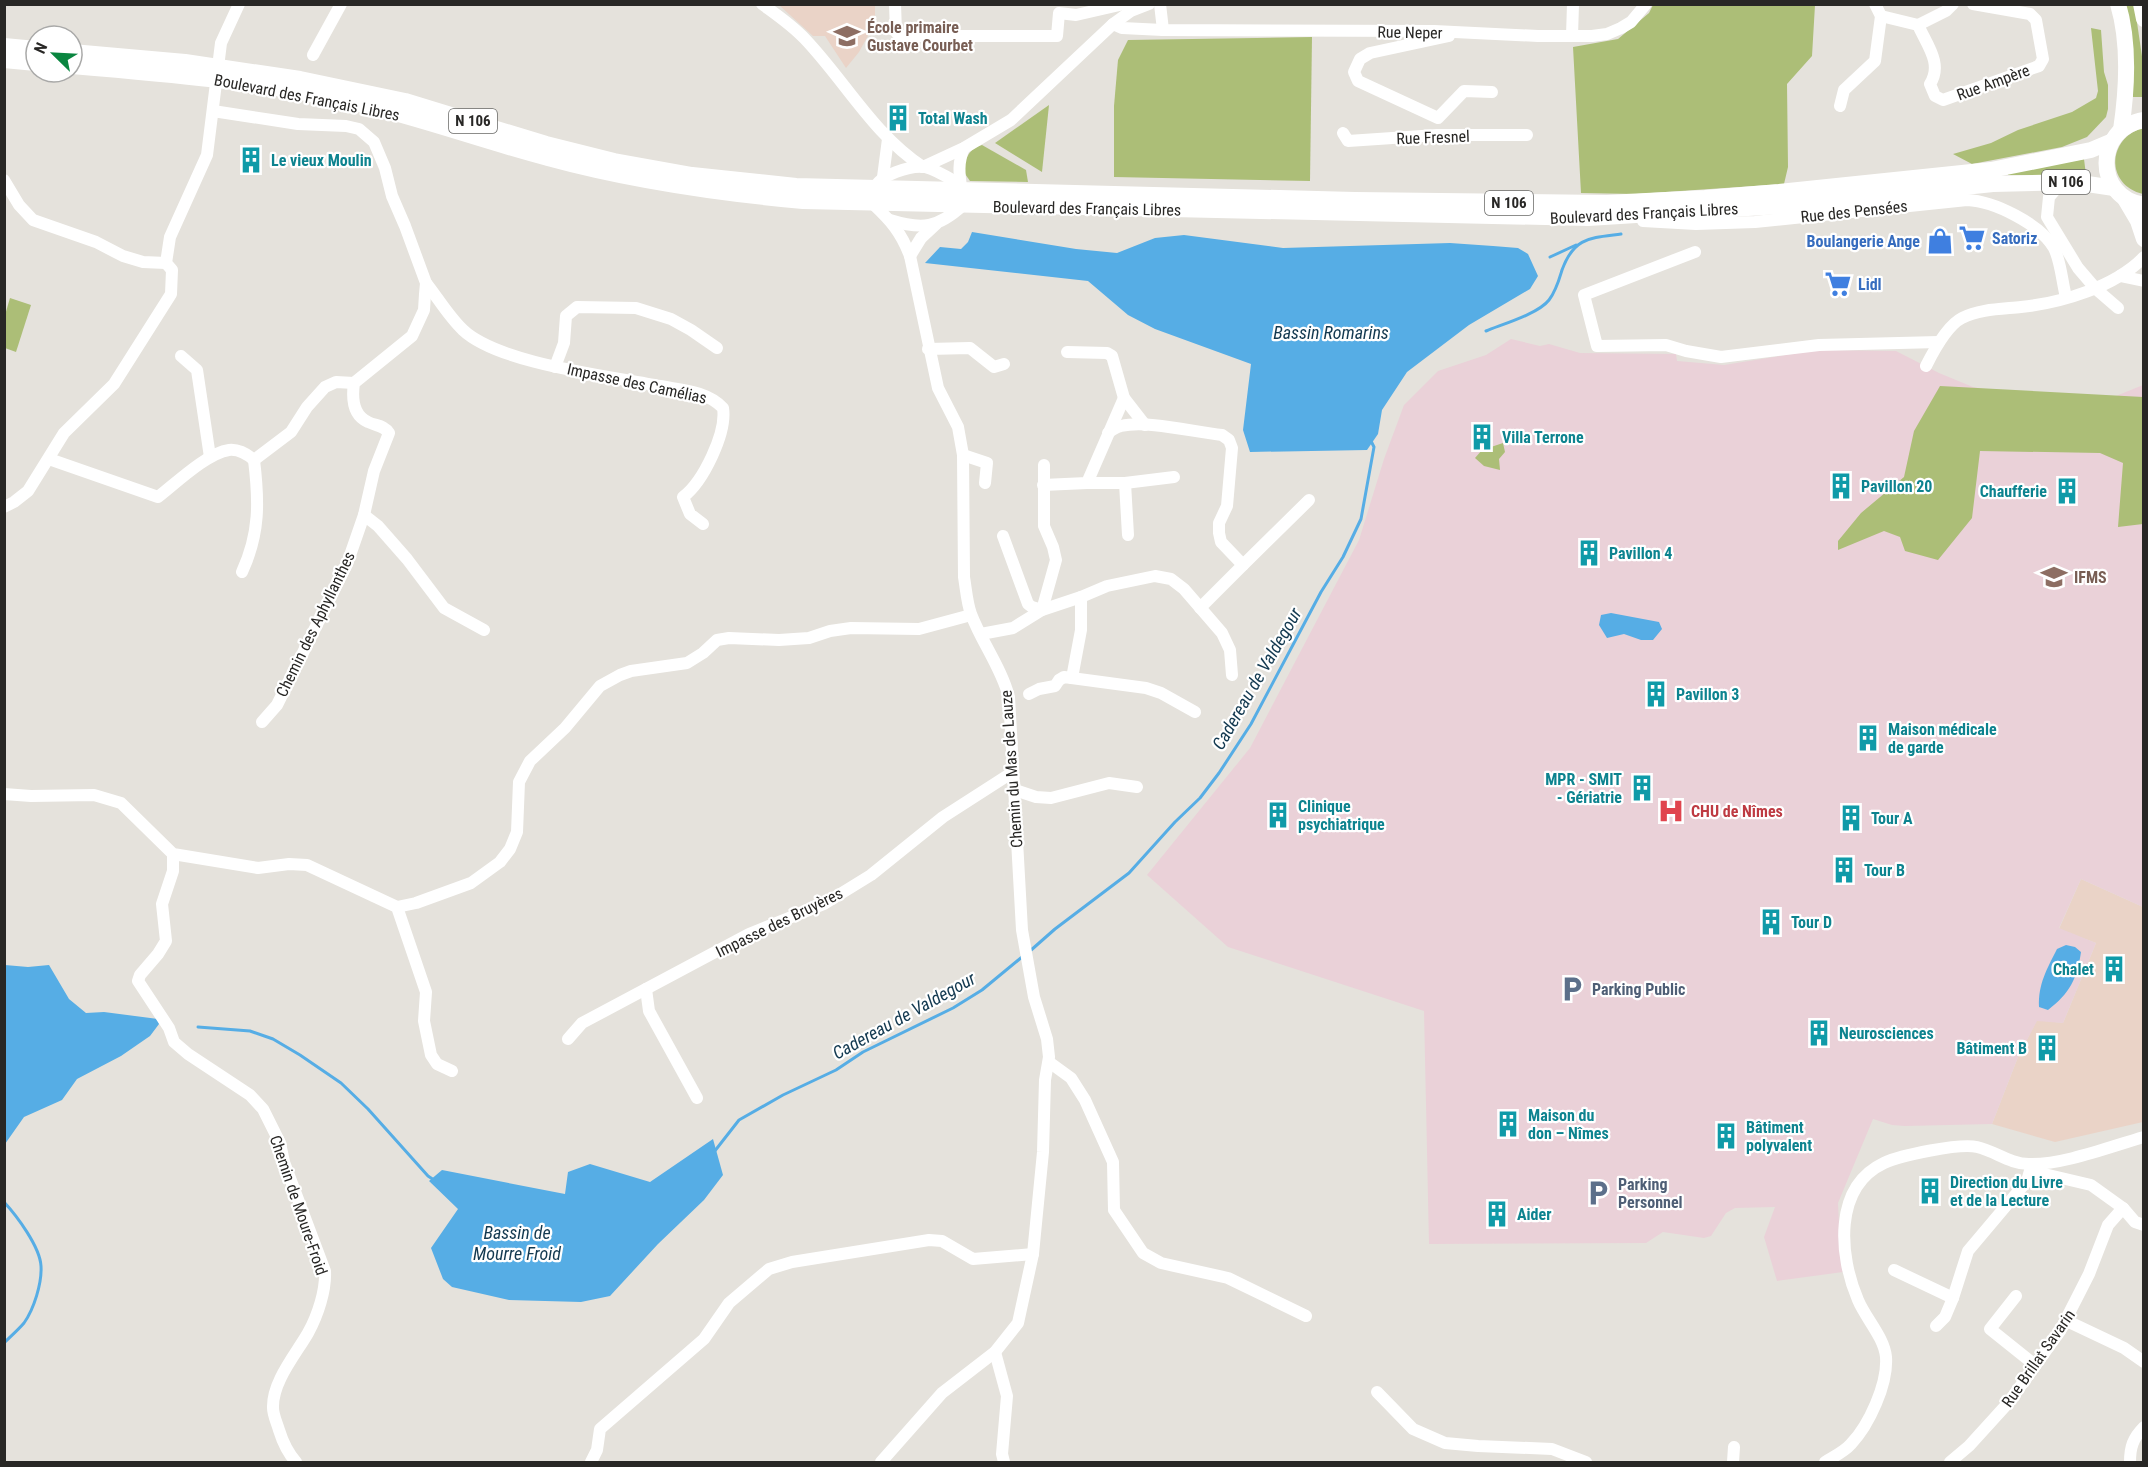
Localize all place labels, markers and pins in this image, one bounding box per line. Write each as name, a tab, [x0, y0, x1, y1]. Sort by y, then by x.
place label: École primaire Gustave Courbet	[867, 18, 973, 55]
school or university icon: École primaire Gustave Courbet	[832, 21, 862, 51]
building icon: Total Wash	[883, 103, 913, 133]
place label: Total Wash	[918, 109, 988, 128]
building icon: Le vieux Moulin	[236, 145, 266, 175]
place label: Le vieux Moulin	[271, 151, 372, 170]
supermarket icon: Satoriz	[1957, 223, 1987, 253]
shop icon: Boulangerie Ange	[1925, 226, 1955, 256]
place label: Satoriz	[1992, 229, 2037, 248]
place label: Boulangerie Ange	[1807, 232, 1920, 251]
supermarket icon: Lidl	[1823, 269, 1853, 299]
place label: Lidl	[1858, 275, 1882, 294]
building icon: Villa Terrone	[1467, 422, 1497, 452]
place label: Villa Terrone	[1502, 428, 1584, 447]
building icon: Pavillon 20	[1826, 471, 1856, 501]
building icon: Chaufferie	[2052, 476, 2082, 506]
place label: Pavillon 20	[1861, 477, 1932, 496]
place label: Chaufferie	[1980, 482, 2047, 501]
building icon: Pavillon 4	[1574, 538, 1604, 568]
place label: Pavillon 4	[1609, 544, 1672, 563]
school or university icon: IFMS	[2039, 562, 2069, 592]
place label: IFMS	[2074, 568, 2107, 587]
building icon: Pavillon 3	[1641, 679, 1671, 709]
place label: Pavillon 3	[1676, 685, 1739, 704]
place label: Maison médicale de garde	[1888, 720, 1997, 757]
building icon: Maison médicale de garde	[1853, 723, 1883, 753]
place label: MPR - SMIT - Gériatrie	[1545, 770, 1622, 807]
building icon: MPR - SMIT - Gériatrie	[1627, 773, 1657, 803]
hospital icon: CHU de Nîmes	[1656, 796, 1686, 826]
place label: Clinique psychiatrique	[1298, 797, 1385, 834]
building icon: Clinique psychiatrique	[1263, 800, 1293, 830]
place label: CHU de Nîmes	[1691, 802, 1783, 821]
building icon: Tour A	[1836, 803, 1866, 833]
place label: Tour A	[1871, 809, 1913, 828]
building icon: Tour B	[1829, 855, 1859, 885]
place label: Tour B	[1864, 861, 1905, 880]
building icon: Tour D	[1756, 907, 1786, 937]
place label: Tour D	[1791, 913, 1832, 932]
building icon: Chalet	[2099, 954, 2129, 984]
place label: Chalet	[2053, 960, 2094, 979]
parking icon: Parking Public	[1557, 974, 1587, 1004]
place label: Parking Public	[1592, 980, 1685, 999]
building icon: Neurosciences	[1804, 1018, 1834, 1048]
place label: Neurosciences	[1839, 1024, 1934, 1043]
building icon: Bâtiment B	[2032, 1033, 2062, 1063]
place label: Bâtiment B	[1957, 1039, 2027, 1058]
place label: Maison du don – Nîmes	[1528, 1106, 1609, 1143]
building icon: Maison du don – Nîmes	[1493, 1109, 1523, 1139]
place label: Bâtiment polyvalent	[1746, 1118, 1812, 1155]
building icon: Bâtiment polyvalent	[1711, 1121, 1741, 1151]
place label: Direction du Livre et de la Lecture	[1950, 1173, 2063, 1210]
place label: Parking Personnel	[1618, 1175, 1683, 1212]
building icon: Direction du Livre et de la Lecture	[1915, 1176, 1945, 1206]
parking icon: Parking Personnel	[1583, 1178, 1613, 1208]
building icon: Aider	[1482, 1199, 1512, 1229]
place label: Aider	[1517, 1205, 1551, 1224]

